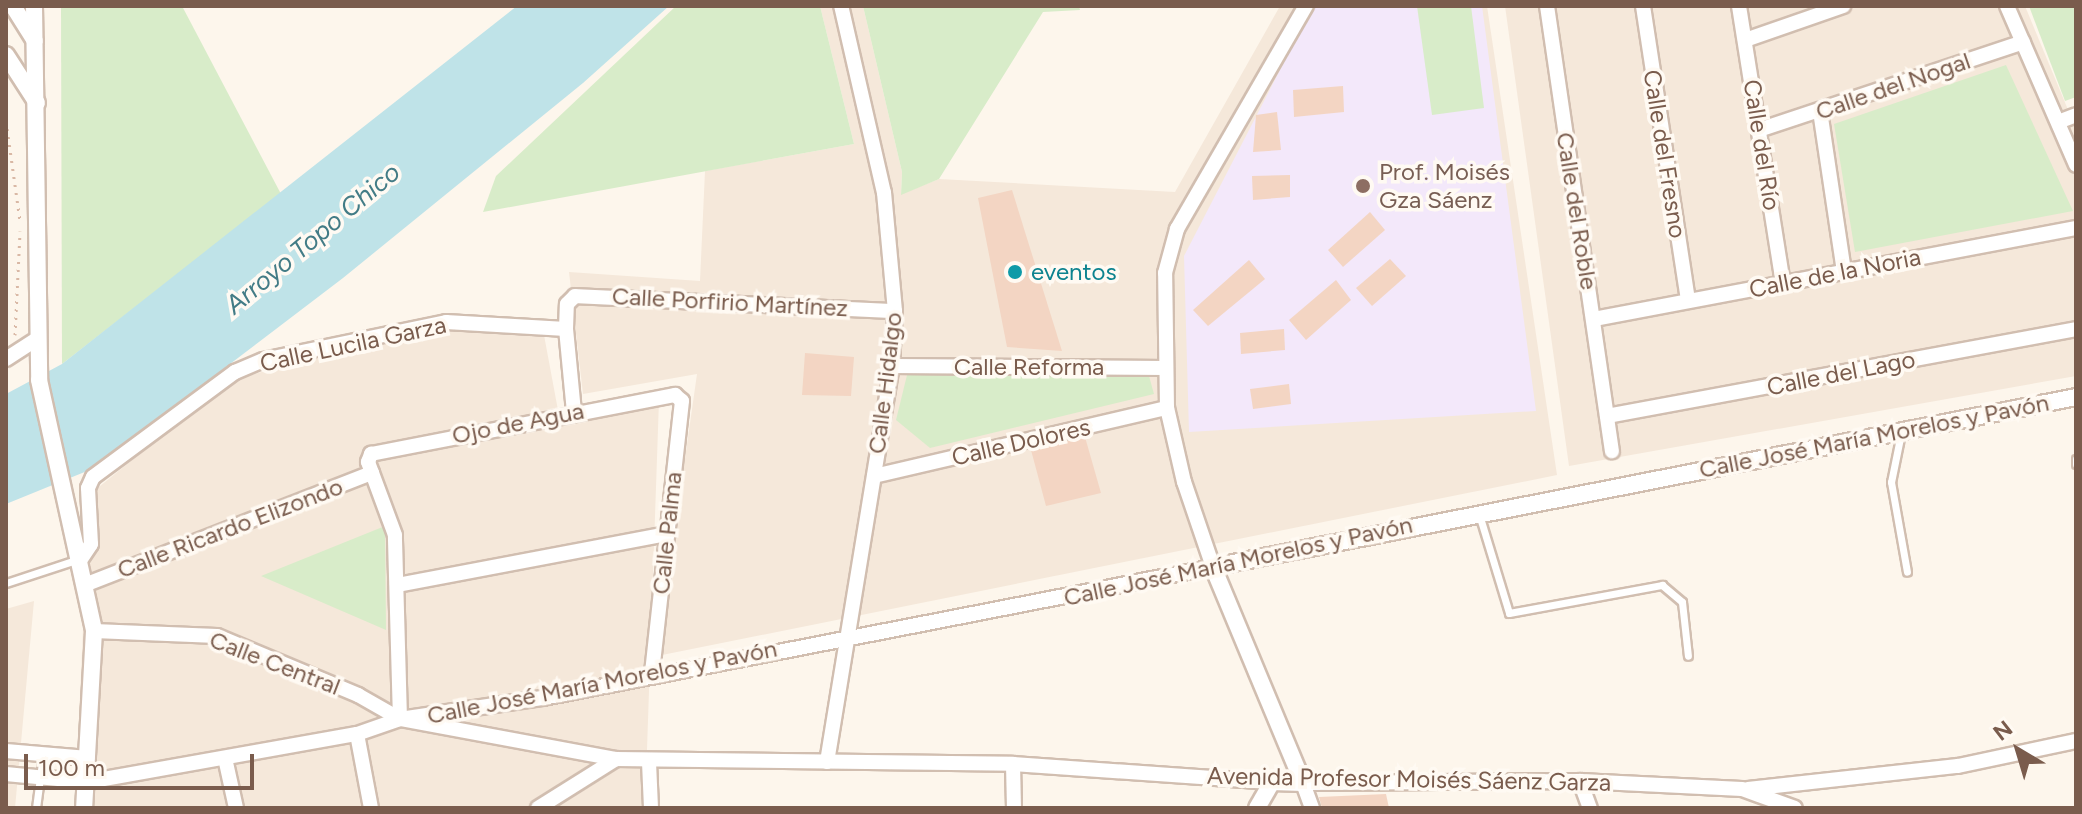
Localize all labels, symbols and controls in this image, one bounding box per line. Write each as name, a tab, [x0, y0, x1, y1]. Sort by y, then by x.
street label: Calle del Nogal	[1812, 46, 1974, 126]
street label: Calle del Fresno	[1637, 68, 1693, 240]
street label: Calle del Río	[1737, 78, 1787, 212]
street label: Calle del Roble	[1550, 130, 1604, 292]
water label: Arroyo Topo Chico	[219, 157, 407, 321]
place label: Prof. Moisés Gza Sáenz	[1379, 158, 1510, 214]
marker: Prof. Moisés Gza Sáenz	[1354, 177, 1372, 195]
street label: Calle de la Noria	[1747, 242, 1923, 304]
place label: eventos	[1031, 258, 1117, 286]
marker: eventos	[1006, 263, 1024, 281]
street label: Calle Porfirio Martínez	[611, 281, 849, 323]
street label: Calle Lucila Garza	[257, 310, 449, 378]
street label: Calle Hidalgo	[862, 311, 908, 455]
street label: Calle del Lago	[1765, 345, 1917, 401]
street label: Calle Reforma	[954, 353, 1104, 381]
street label: Calle José María Morelos y Pavón	[1697, 388, 2051, 484]
street label: Ojo de Agua	[450, 396, 586, 450]
street label: Calle Dolores	[949, 412, 1093, 472]
street label: Calle Palma	[646, 470, 688, 596]
street label: Calle Ricardo Elizondo	[113, 472, 347, 584]
street label: Calle José María Morelos y Pavón	[1061, 510, 1415, 612]
street label: Calle Central	[206, 625, 344, 701]
street label: Calle José María Morelos y Pavón	[425, 634, 779, 730]
north arrow	[1978, 710, 2058, 790]
text: N	[1988, 715, 2018, 747]
scale bar	[28, 738, 258, 788]
text: 100 m	[38, 753, 105, 782]
street label: Avenida Profesor Moisés Sáenz Garza	[1207, 761, 1611, 797]

